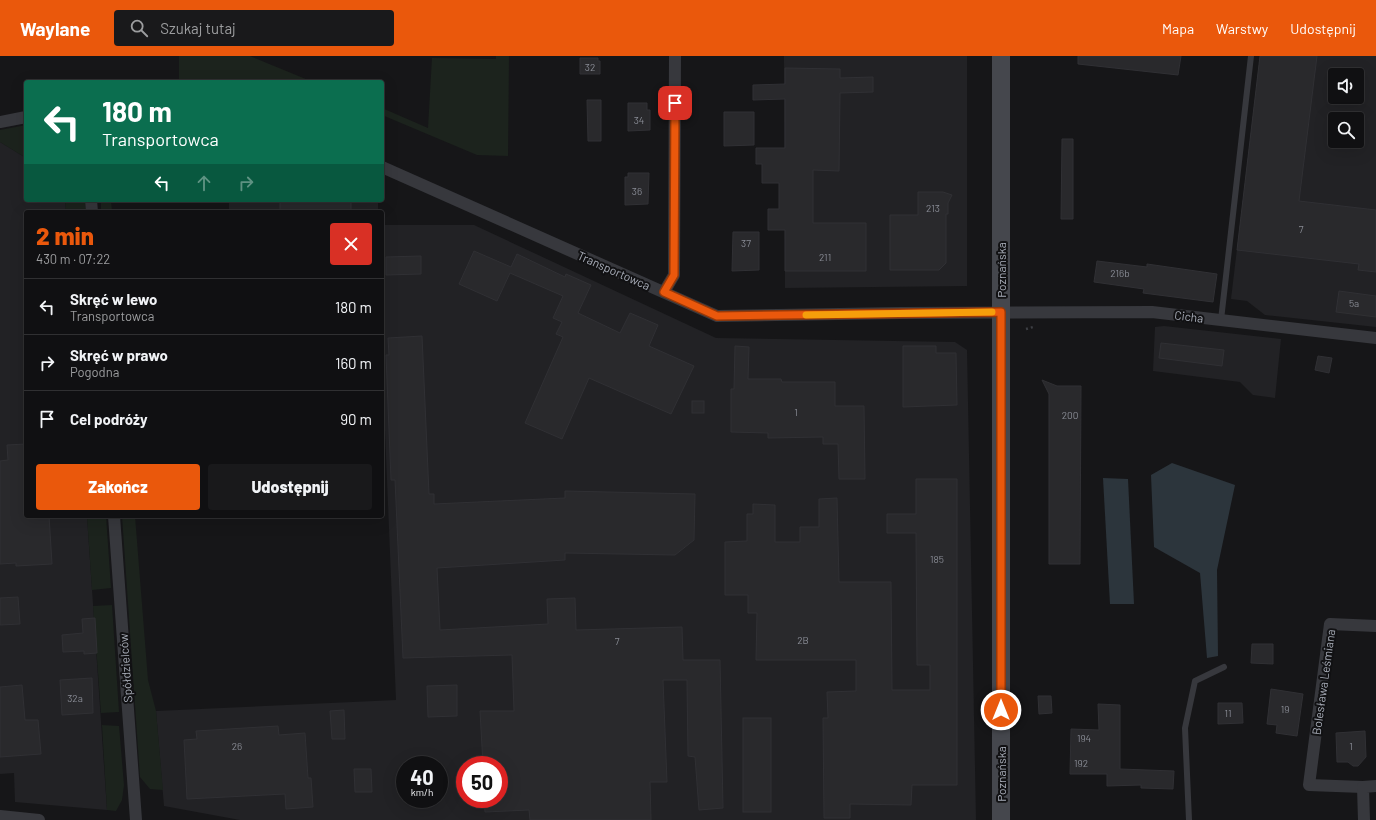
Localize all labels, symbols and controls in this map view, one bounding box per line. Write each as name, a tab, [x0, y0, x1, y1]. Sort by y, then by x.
search box	[114, 10, 394, 46]
text: Waylane	[20, 17, 90, 40]
icon: search	[128, 17, 150, 39]
text: Szukaj tutaj	[160, 19, 236, 37]
text: Mapa	[1162, 20, 1194, 37]
text: Warstwy	[1216, 20, 1268, 37]
text: Udostępnij	[1290, 20, 1356, 37]
house number: 32	[585, 61, 595, 73]
map controls	[1328, 68, 1364, 148]
button: sound	[1328, 68, 1364, 104]
pin	[658, 86, 692, 120]
icon: arrive	[664, 92, 686, 114]
text: 180 m	[102, 94, 172, 128]
icon: left	[36, 96, 88, 148]
button: search	[1328, 112, 1364, 148]
house number: 34	[634, 114, 644, 126]
text: Transportowca	[102, 128, 219, 150]
icon: left	[151, 172, 173, 194]
icon: ahead	[193, 172, 215, 194]
icon: right	[235, 172, 257, 194]
house number: 36	[632, 185, 642, 197]
house number: 213	[926, 202, 940, 214]
text: 2 min	[36, 221, 94, 250]
button: close	[330, 223, 372, 265]
house number: 7	[1299, 223, 1304, 235]
house number: 37	[741, 237, 751, 249]
street label: Poznańska	[994, 242, 1008, 298]
street label: Transportowca	[576, 248, 652, 292]
text: 430 m · 07:22	[36, 251, 110, 267]
house number: 211	[819, 251, 831, 263]
house number: 216b	[1110, 267, 1130, 279]
text: Skręć w lewo	[70, 290, 157, 308]
icon: left	[36, 296, 58, 318]
house number: 5a	[1349, 297, 1359, 309]
text: 180 m	[335, 298, 372, 316]
street label: Cicha	[1174, 307, 1204, 325]
text: Transportowca	[70, 308, 154, 324]
text: Skręć w prawo	[70, 346, 168, 364]
icon: right	[36, 352, 58, 374]
text: 160 m	[335, 354, 372, 372]
text: Pogodna	[70, 364, 119, 380]
house number: 1	[794, 406, 798, 418]
icon: arrive	[36, 408, 58, 430]
house number: 200	[1062, 409, 1078, 421]
text: Cel podróży	[70, 410, 148, 428]
text: 90 m	[340, 410, 372, 428]
button: Zakończ	[36, 464, 200, 510]
button: Udostępnij	[208, 464, 372, 510]
house number: 185	[930, 553, 944, 565]
street label: Bolesława Leśmiana	[1309, 628, 1337, 736]
street label: Spółdzielców	[116, 633, 134, 703]
house number: 2B	[797, 634, 809, 646]
house number: 7	[615, 635, 620, 647]
position arrow	[980, 689, 1022, 731]
house number: 32a	[67, 692, 83, 704]
house number: 19	[1281, 703, 1289, 715]
house number: 11	[1224, 707, 1232, 719]
house number: 194	[1077, 732, 1091, 744]
house number: 26	[232, 740, 242, 752]
house number: 1	[1349, 740, 1353, 752]
street label: Poznańska	[994, 746, 1008, 802]
speed limit sign: 50	[456, 756, 508, 808]
house number: 192	[1074, 757, 1088, 769]
text: 40	[410, 765, 434, 789]
text: km/h	[411, 786, 433, 798]

